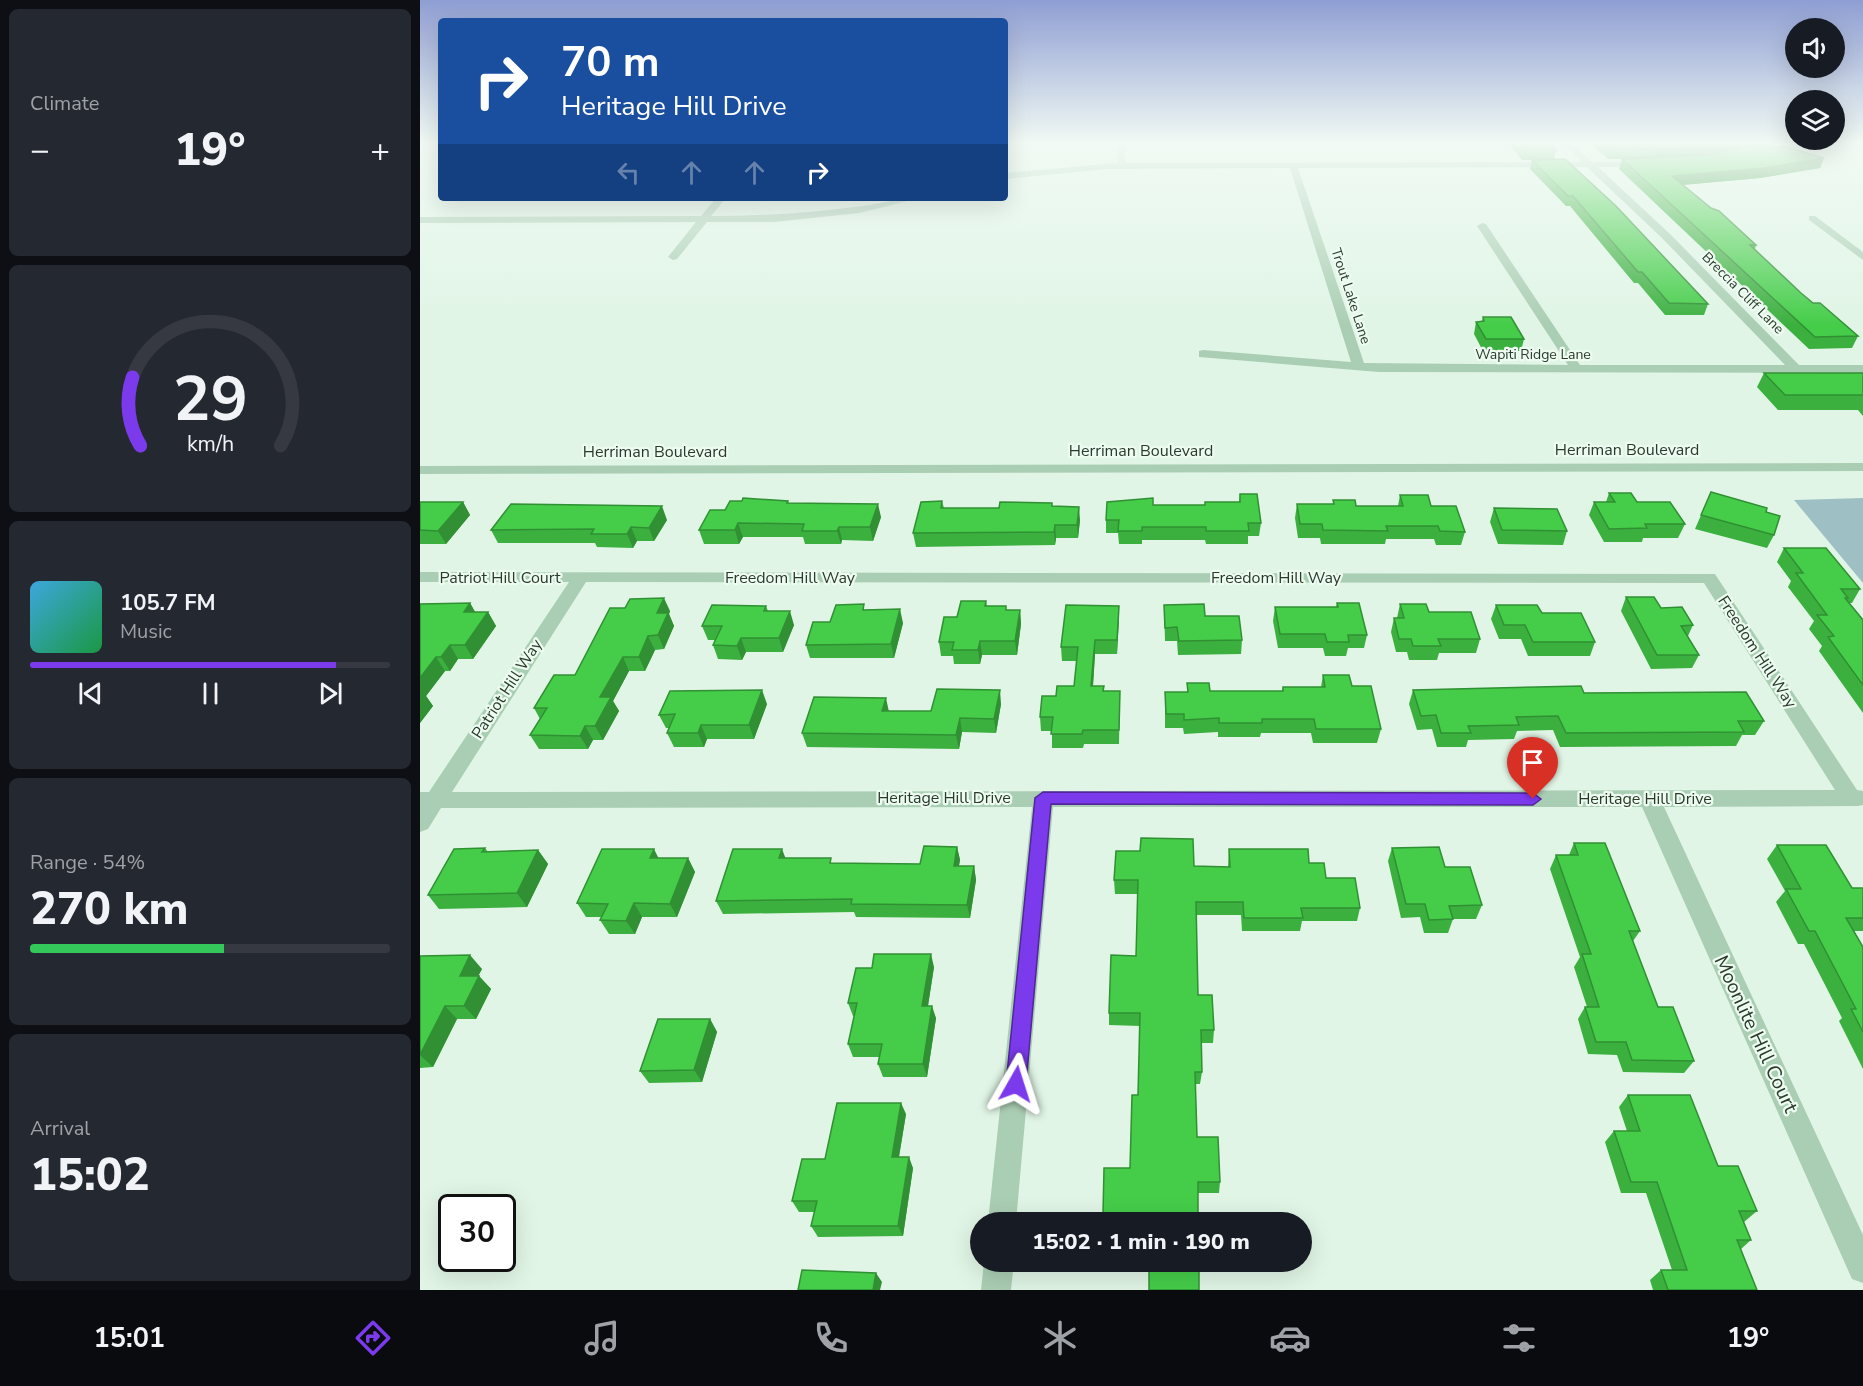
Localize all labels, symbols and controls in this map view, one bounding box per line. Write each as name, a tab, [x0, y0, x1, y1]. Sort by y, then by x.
map controls	[1785, 18, 1845, 150]
button: sound	[1785, 18, 1845, 78]
text: 70 m	[561, 34, 660, 91]
icon: right	[462, 42, 540, 120]
text: Heritage Hill Drive	[561, 88, 787, 125]
text: Climate	[30, 90, 99, 117]
button: layers	[1785, 90, 1845, 150]
text: 19°	[174, 120, 246, 181]
text: −	[30, 128, 50, 173]
text: +	[370, 128, 390, 173]
icon: left	[612, 156, 645, 189]
icon: ahead	[675, 156, 708, 189]
icon: ahead	[738, 156, 771, 189]
icon: right	[801, 156, 834, 189]
street label: Trout Lake Lane	[1327, 246, 1375, 346]
street label: Breccia Cliff Lane	[1698, 248, 1788, 338]
street label: Wapiti Ridge Lane	[1475, 345, 1591, 364]
text: 29	[173, 357, 247, 442]
text: km/h	[186, 429, 234, 459]
street label: Herriman Boulevard	[1555, 439, 1699, 461]
street label: Herriman Boulevard	[1069, 440, 1213, 462]
street label: Herriman Boulevard	[583, 441, 727, 463]
street label: Patriot Hill Court	[439, 567, 561, 589]
street label: Freedom Hill Way	[725, 567, 856, 589]
street label: Freedom Hill Way	[1211, 567, 1342, 589]
text: 105.7 FM	[120, 588, 216, 618]
street label: Freedom Hill Way	[1712, 591, 1802, 713]
text: Music	[120, 618, 172, 645]
street label: Patriot Hill Way	[467, 634, 548, 743]
icon: previous	[74, 677, 107, 710]
icon: pause	[194, 677, 227, 710]
icon: next	[314, 677, 347, 710]
pin	[1507, 737, 1558, 799]
icon: arrive	[1516, 746, 1549, 779]
street label: Heritage Hill Drive	[877, 787, 1011, 809]
street label: Heritage Hill Drive	[1578, 788, 1712, 810]
text: Range · 54%	[30, 849, 145, 876]
text: 270 km	[30, 879, 189, 940]
street label: Moonlite Hill Court	[1708, 951, 1805, 1118]
position arrow	[984, 1052, 1048, 1116]
text: Arrival	[30, 1115, 90, 1142]
text: 15:02	[30, 1145, 150, 1206]
speed limit sign: 30	[438, 1194, 516, 1272]
text: 15:02 · 1 min · 190 m	[1032, 1227, 1250, 1257]
icon: directions	[352, 1317, 394, 1359]
icon: music	[581, 1317, 623, 1359]
icon: phone	[810, 1317, 852, 1359]
icon: climate	[1039, 1317, 1081, 1359]
icon: car	[1269, 1317, 1311, 1359]
icon: filters	[1498, 1317, 1540, 1359]
text: 15:01	[94, 1320, 165, 1357]
text: 19°	[1727, 1320, 1769, 1357]

